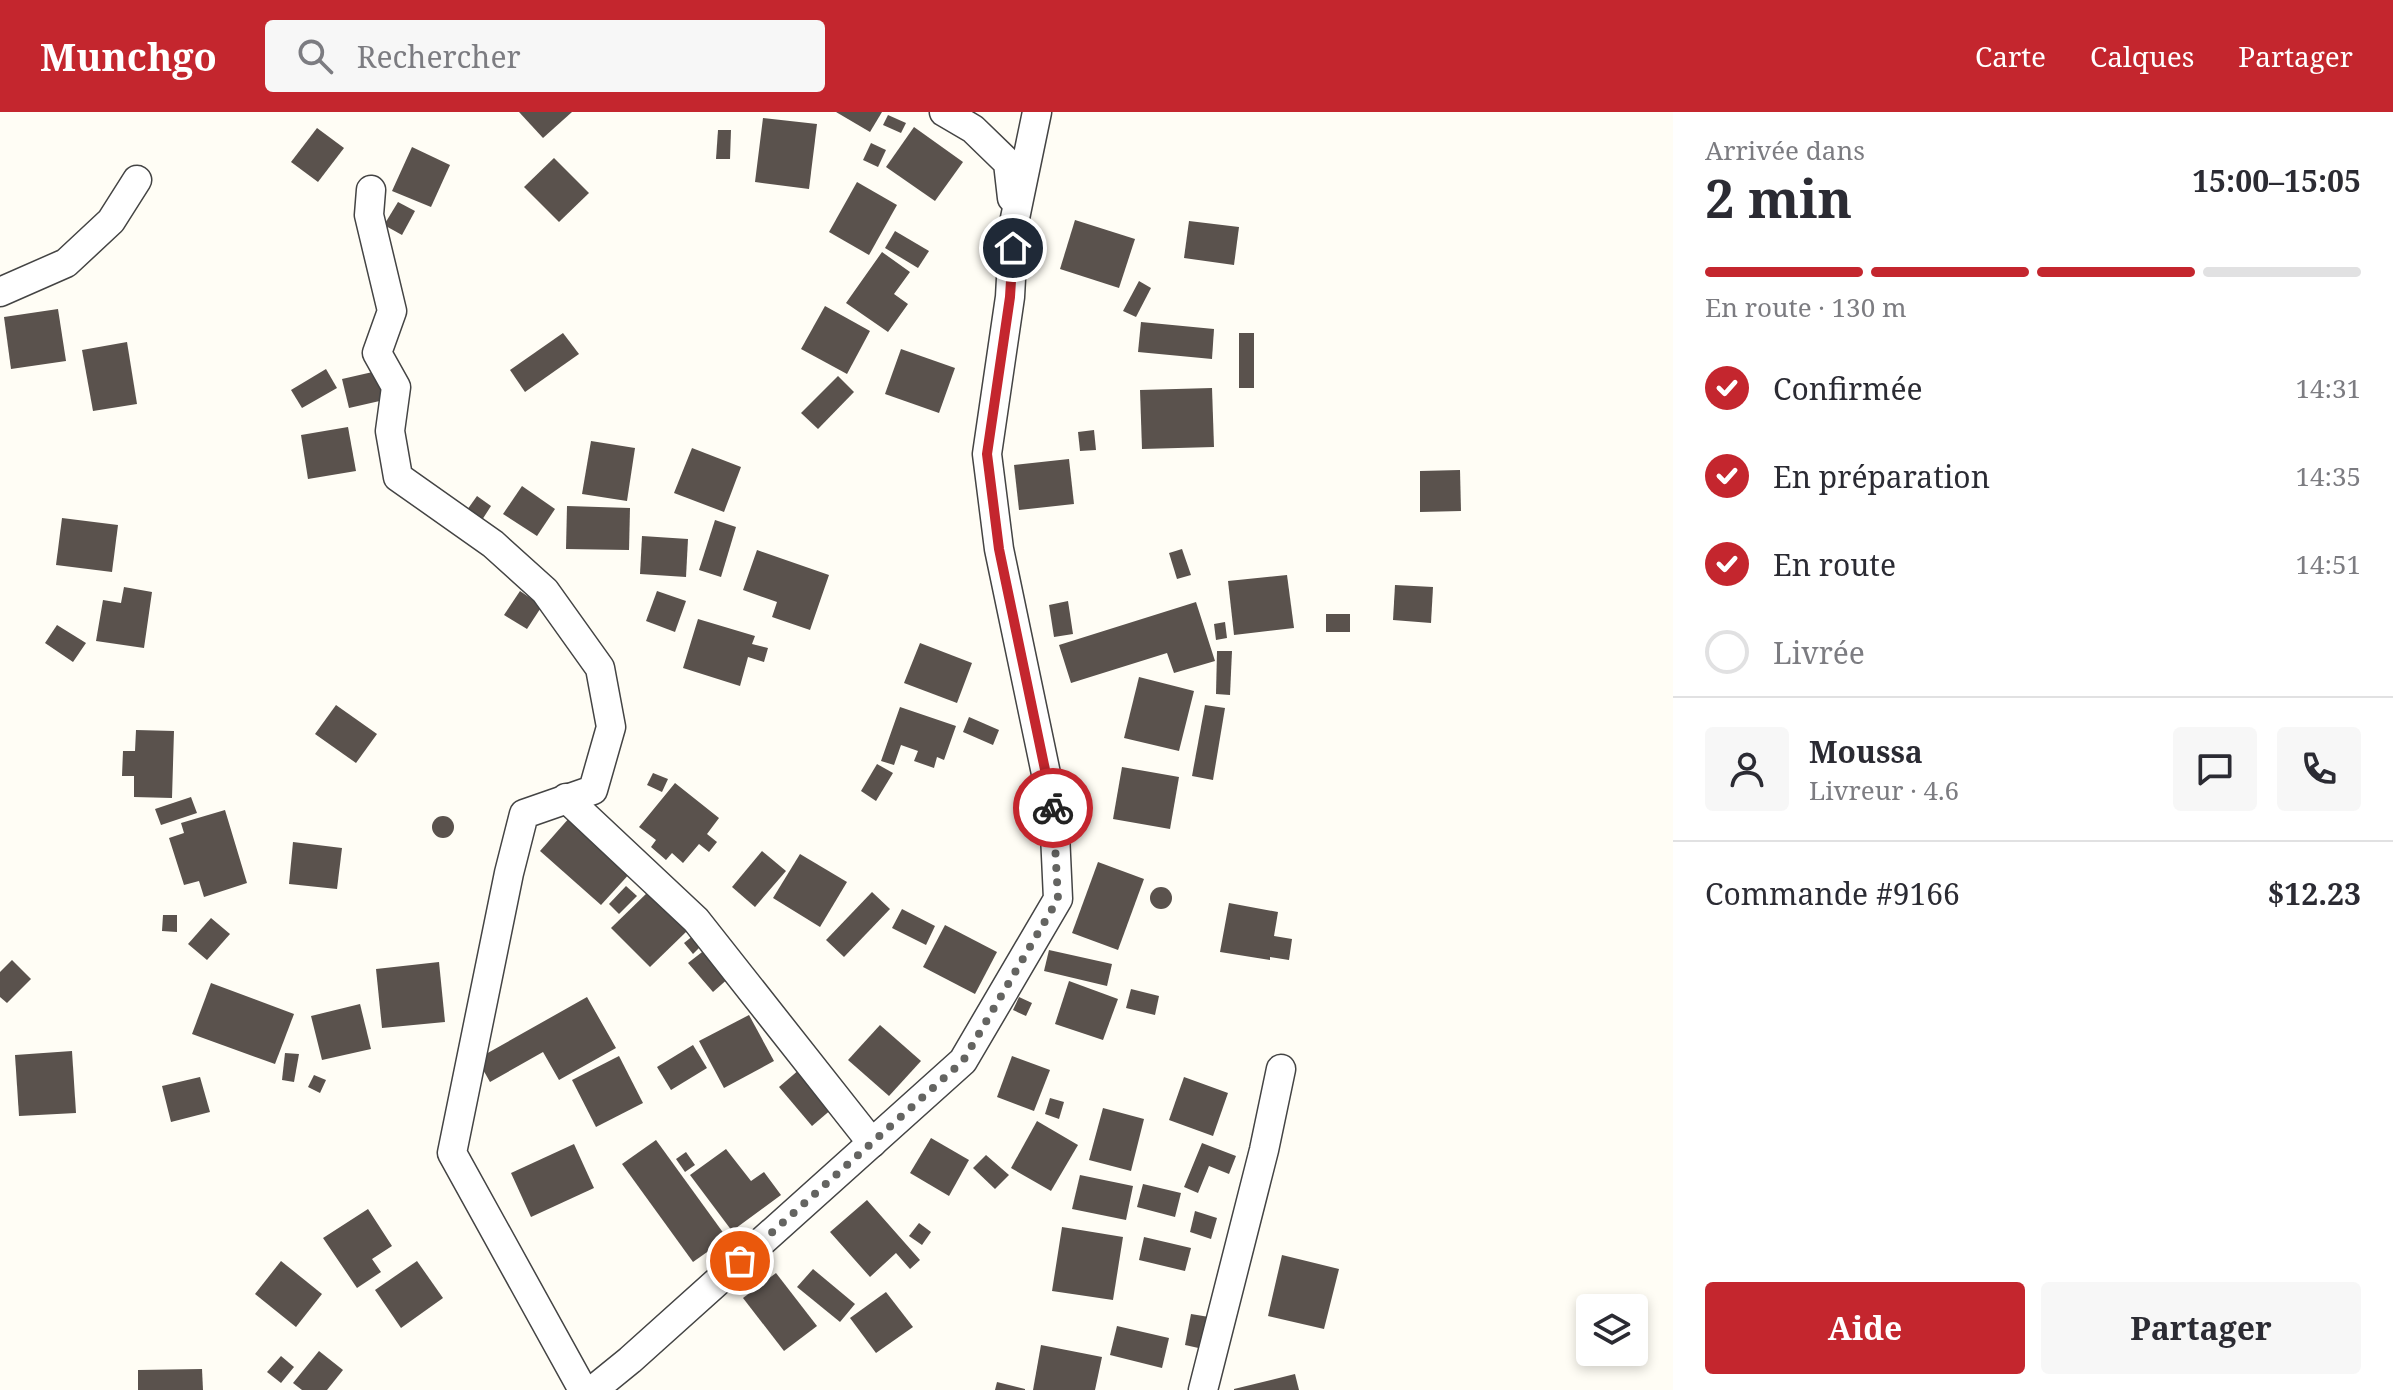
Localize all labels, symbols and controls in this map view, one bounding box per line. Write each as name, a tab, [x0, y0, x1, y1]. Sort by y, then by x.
search box	[265, 20, 825, 92]
text: Munchgo	[40, 30, 217, 82]
icon: search	[293, 34, 337, 78]
text: Rechercher	[357, 36, 521, 77]
text: Carte	[1975, 37, 2046, 75]
text: Calques	[2090, 37, 2194, 75]
text: Partager	[2238, 37, 2353, 75]
text: Arrivée dans	[1705, 132, 1865, 168]
text: 15:00–15:05	[2192, 160, 2361, 201]
text: 2 min	[1705, 162, 1852, 233]
pin	[979, 214, 1047, 282]
icon: home	[991, 226, 1035, 270]
text: En route · 130 m	[1705, 289, 1907, 325]
icon: check	[1705, 366, 1749, 410]
text: Confirmée	[1773, 368, 1923, 409]
text: 14:31	[2295, 370, 2361, 406]
icon: check	[1705, 454, 1749, 498]
text: En préparation	[1773, 456, 1990, 497]
text: 14:35	[2295, 458, 2361, 494]
icon: check	[1705, 542, 1749, 586]
text: En route	[1773, 544, 1896, 585]
text: 14:51	[2295, 546, 2361, 582]
text: Livrée	[1773, 632, 1865, 673]
button: person	[1705, 727, 1789, 811]
button: chat	[2173, 727, 2257, 811]
button: phone	[2277, 727, 2361, 811]
text: Moussa	[1809, 731, 1923, 772]
courier	[1013, 768, 1093, 848]
text: Livreur · 4.6	[1809, 772, 1959, 808]
icon: bike	[1031, 786, 1075, 830]
text: Commande #9166	[1705, 873, 1960, 914]
text: $12.23	[2267, 873, 2361, 914]
pin	[706, 1227, 774, 1295]
icon: bag	[718, 1239, 762, 1283]
button: Aide	[1705, 1282, 2025, 1374]
button: Partager	[2041, 1282, 2361, 1374]
map controls	[1576, 1294, 1648, 1366]
button: layers	[1576, 1294, 1648, 1366]

